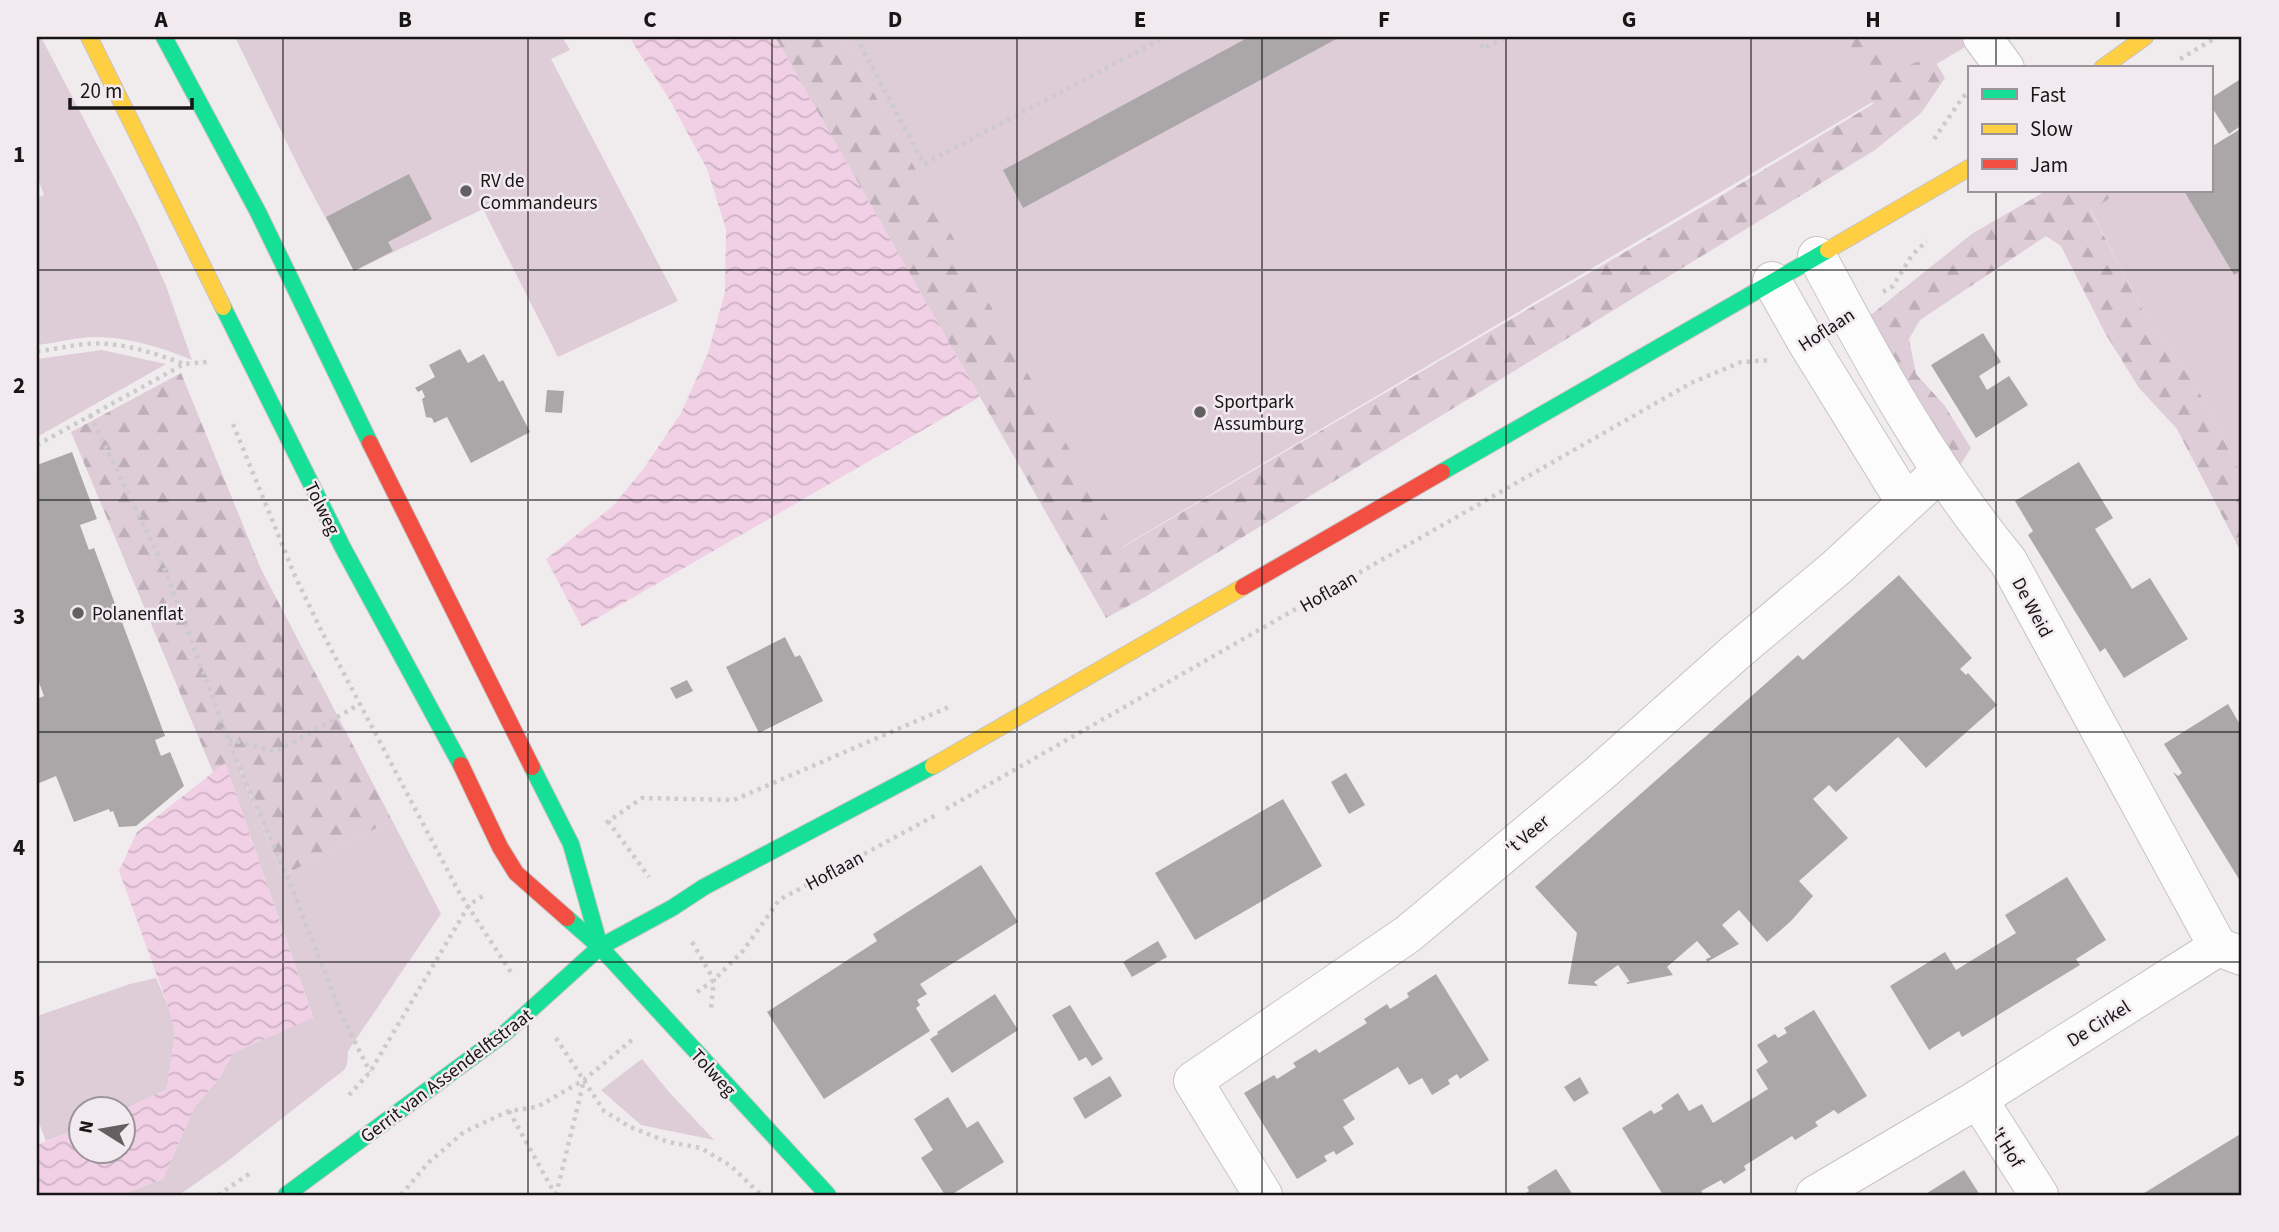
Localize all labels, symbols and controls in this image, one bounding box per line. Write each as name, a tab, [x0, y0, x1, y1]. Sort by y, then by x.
text: A	[153, 3, 168, 36]
text: B	[398, 3, 412, 36]
text: C	[643, 3, 657, 36]
text: D	[888, 3, 902, 36]
text: E	[1134, 3, 1146, 36]
text: F	[1378, 3, 1390, 36]
text: G	[1622, 3, 1636, 36]
text: H	[1865, 3, 1881, 36]
text: I	[2115, 3, 2121, 36]
scale bar	[70, 66, 192, 110]
legend	[1968, 66, 2212, 192]
text: 20 m	[80, 76, 122, 106]
text: Fast	[2030, 80, 2066, 110]
text: Slow	[2030, 114, 2073, 144]
text: 1	[13, 138, 25, 171]
text: Jam	[2030, 150, 2068, 180]
place label: RV de Commandeurs	[480, 168, 597, 217]
marker: RV de Commandeurs	[458, 183, 474, 199]
street label: Hoflaan	[1793, 302, 1860, 359]
text: 2	[13, 369, 25, 402]
place label: Sportpark Assumburg	[1214, 389, 1304, 438]
marker: Sportpark Assumburg	[1192, 404, 1208, 420]
street label: Tolweg	[297, 477, 346, 540]
street label: Hoflaan	[1295, 565, 1363, 620]
street label: De Weid	[2005, 573, 2059, 643]
text: 3	[13, 600, 25, 633]
place label: Polanenflat	[92, 601, 184, 628]
marker: Polanenflat	[70, 605, 86, 621]
street label: 't Veer	[1500, 809, 1556, 862]
text: 4	[13, 831, 25, 864]
street label: Hoflaan	[801, 845, 869, 898]
street label: De Cirkel	[2062, 994, 2136, 1054]
street label: Gerrit van Assendelftstraat	[355, 1002, 539, 1150]
street label: Tolweg	[684, 1043, 742, 1103]
text: 5	[13, 1062, 25, 1095]
north arrow	[66, 1096, 136, 1166]
text: N	[72, 1118, 101, 1136]
street label: 't Hof	[1984, 1122, 2030, 1174]

